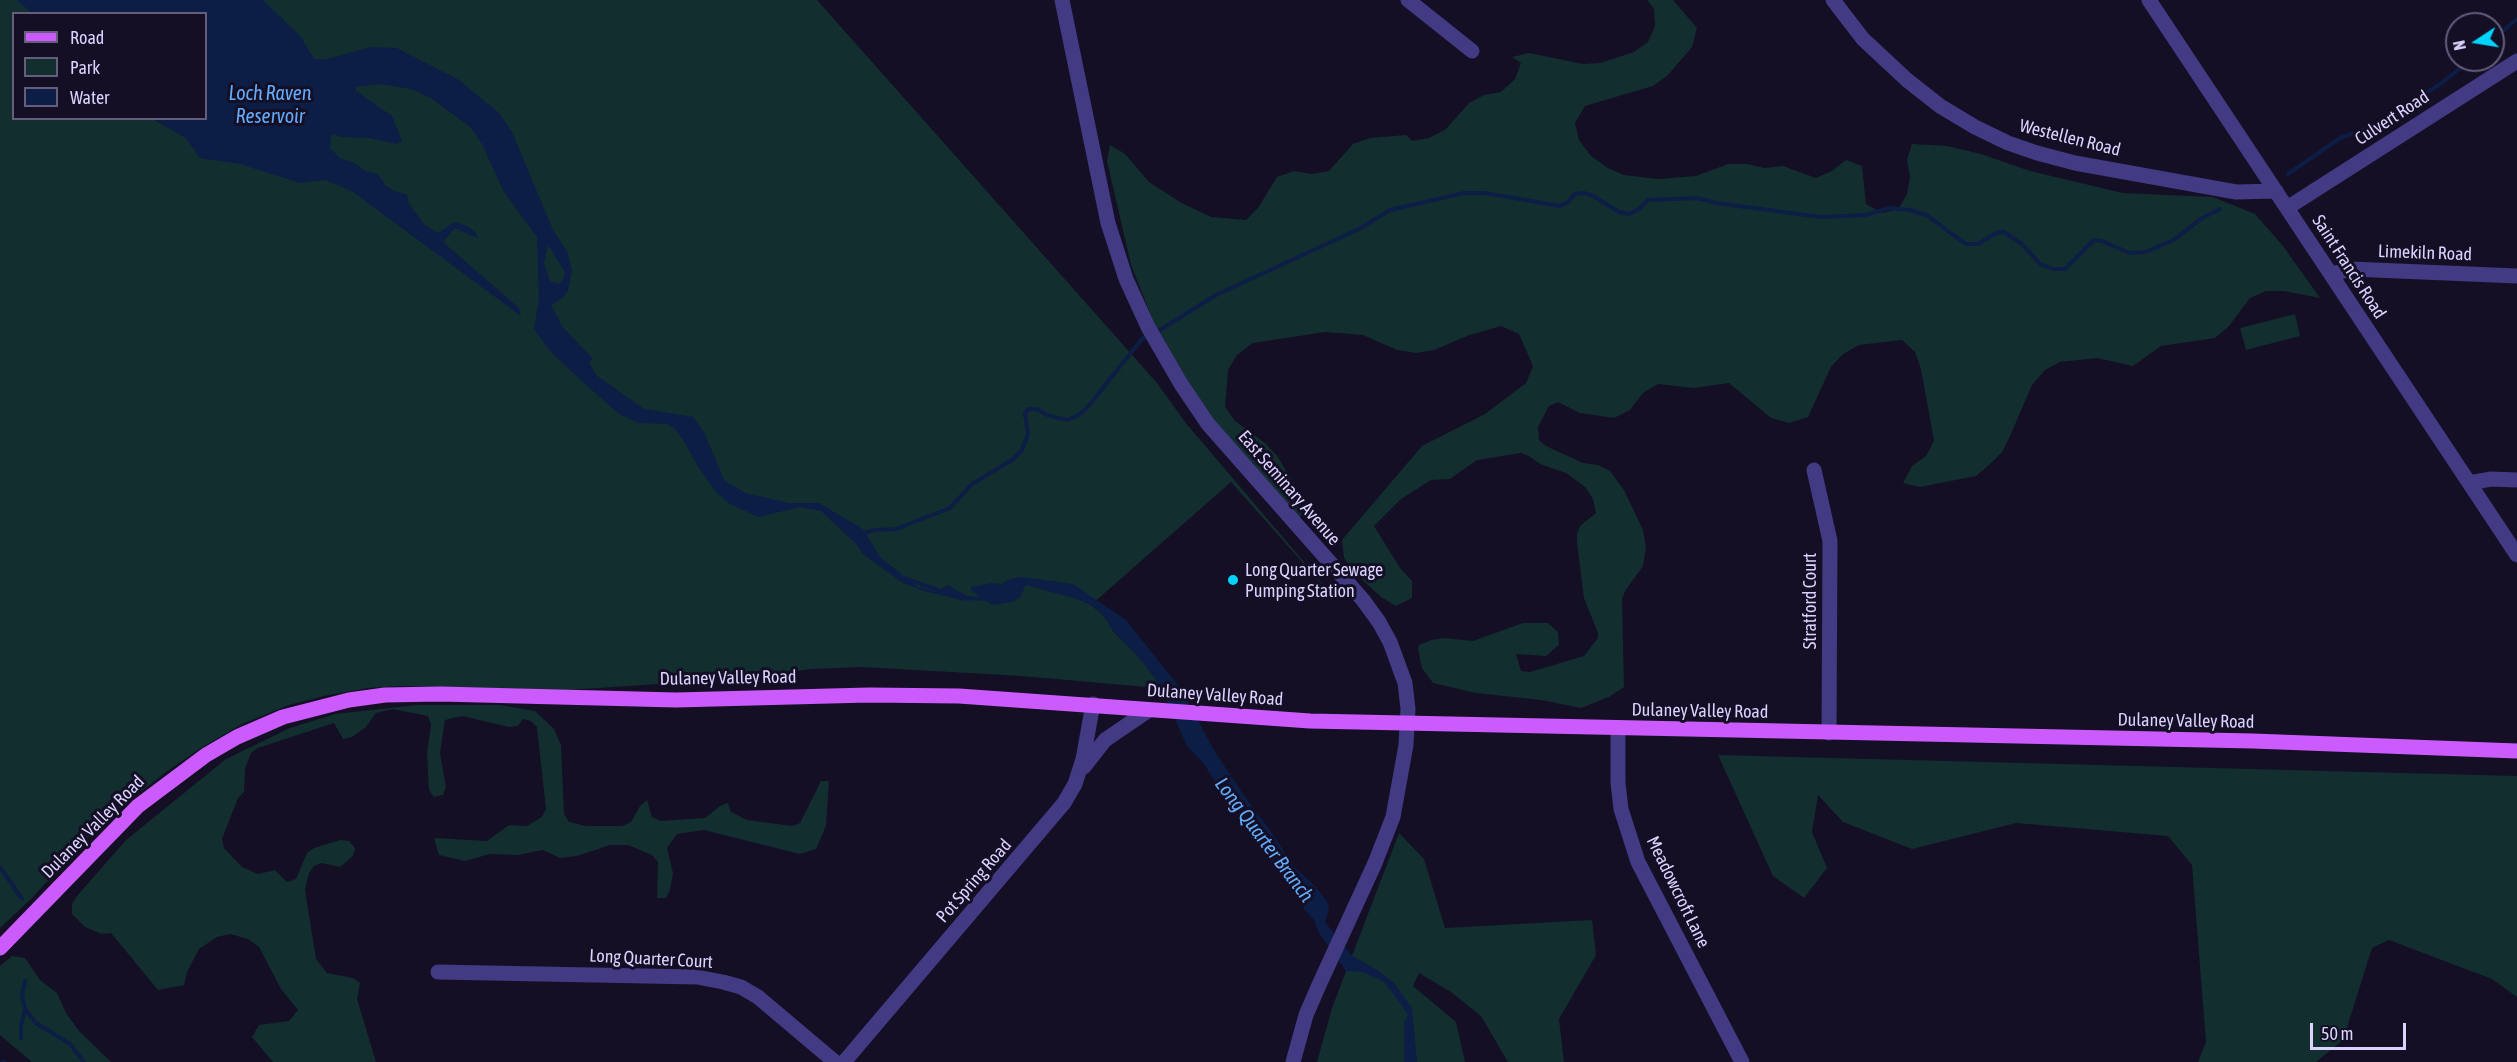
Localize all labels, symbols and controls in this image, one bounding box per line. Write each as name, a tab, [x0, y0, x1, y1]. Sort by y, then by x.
legend	[12, 12, 207, 120]
north arrow	[2445, 12, 2505, 72]
text: Road	[70, 27, 104, 48]
text: N	[2450, 39, 2469, 52]
text: Park	[70, 57, 100, 78]
water label: Loch Raven Reservoir	[228, 82, 312, 129]
street label: Culvert Road	[2351, 86, 2433, 150]
text: Water	[70, 87, 109, 108]
street label: Westellen Road	[2017, 115, 2123, 161]
street label: Saint Francis Road	[2307, 211, 2391, 323]
street label: Limekiln Road	[2378, 241, 2472, 265]
street label: East Seminary Avenue	[1233, 426, 1345, 550]
street label: Stratford Court	[1799, 553, 1821, 649]
place label: Long Quarter Sewage Pumping Station	[1245, 559, 1383, 602]
marker: Long Quarter Sewage Pumping Station	[1226, 573, 1240, 587]
street label: Dulaney Valley Road	[659, 666, 797, 690]
street label: Dulaney Valley Road	[1146, 679, 1284, 711]
street label: Dulaney Valley Road	[1631, 699, 1769, 723]
street label: Dulaney Valley Road	[2117, 709, 2255, 733]
street label: Dulaney Valley Road	[37, 771, 149, 883]
water label: Long Quarter Branch	[1209, 773, 1319, 907]
street label: Meadowcroft Lane	[1642, 833, 1714, 951]
street label: Pot Spring Road	[932, 835, 1016, 927]
street label: Long Quarter Court	[589, 945, 713, 973]
scale bar	[2313, 1011, 2409, 1049]
text: 50 m	[2321, 1023, 2353, 1044]

